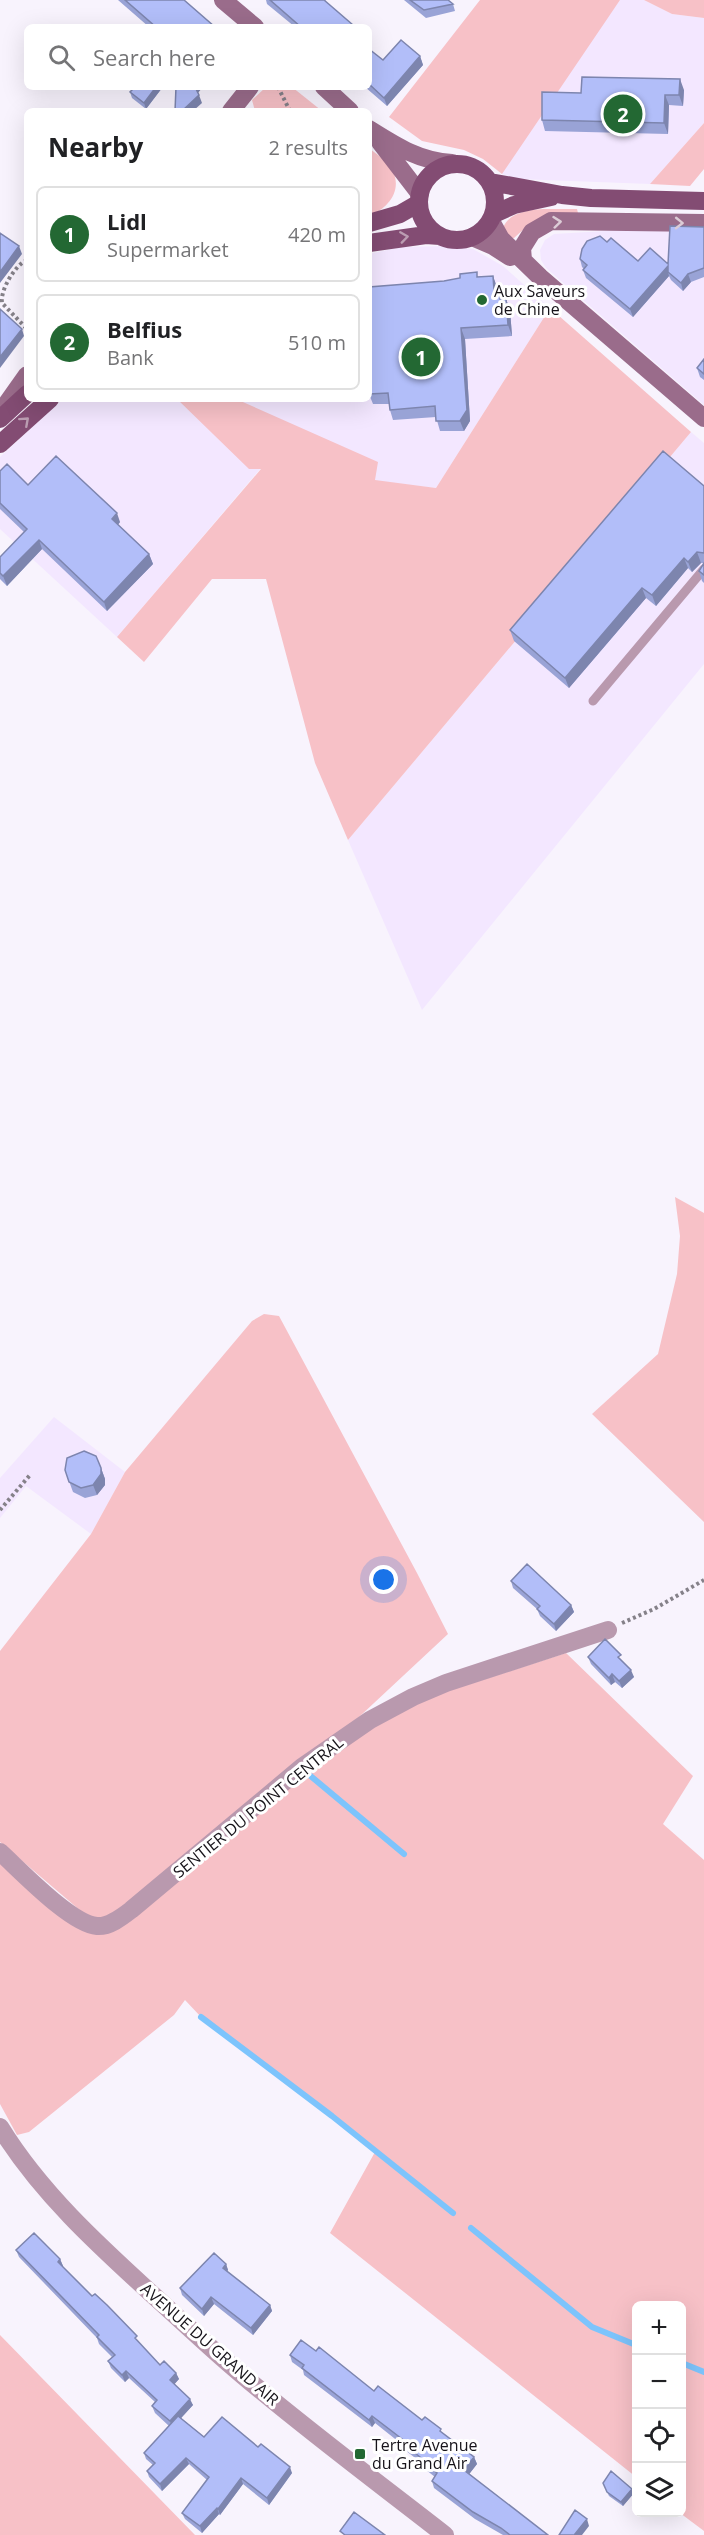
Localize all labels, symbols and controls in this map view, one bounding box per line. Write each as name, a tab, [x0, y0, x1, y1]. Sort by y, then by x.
search box	[24, 24, 372, 90]
icon: search	[45, 41, 78, 74]
text: Search here	[93, 42, 216, 72]
pin: 2	[604, 92, 642, 136]
text: Nearby	[48, 129, 143, 165]
text: 2 results	[268, 134, 348, 161]
text: Lidl	[107, 206, 147, 236]
one-way arrow	[553, 216, 562, 229]
one-way arrow	[674, 217, 683, 229]
text: 1	[64, 221, 75, 248]
text: 420 m	[288, 221, 346, 248]
one-way arrow	[400, 232, 409, 244]
text: Supermarket	[107, 236, 229, 263]
place label: Aux Saveurs de Chine	[494, 280, 585, 320]
marker: Aux Saveurs de Chine	[475, 293, 489, 307]
text: Belfius	[107, 314, 182, 344]
text: 2	[64, 329, 75, 356]
text: 510 m	[288, 329, 346, 356]
pin: 1	[402, 334, 440, 380]
text: Bank	[107, 344, 154, 371]
one-way arrow	[18, 417, 29, 428]
your location	[369, 1565, 398, 1594]
street label: SENTIER DU POINT CENTRAL	[168, 1731, 348, 1883]
street label: AVENUE DU GRAND AIR	[136, 2278, 284, 2410]
map controls	[632, 2301, 686, 2517]
button: +	[632, 2301, 686, 2355]
button: −	[632, 2355, 686, 2409]
button: locate	[632, 2409, 686, 2463]
place label: Tertre Avenue du Grand Air	[372, 2434, 477, 2474]
marker: Tertre Avenue du Grand Air	[353, 2447, 367, 2461]
button: layers	[632, 2463, 686, 2517]

